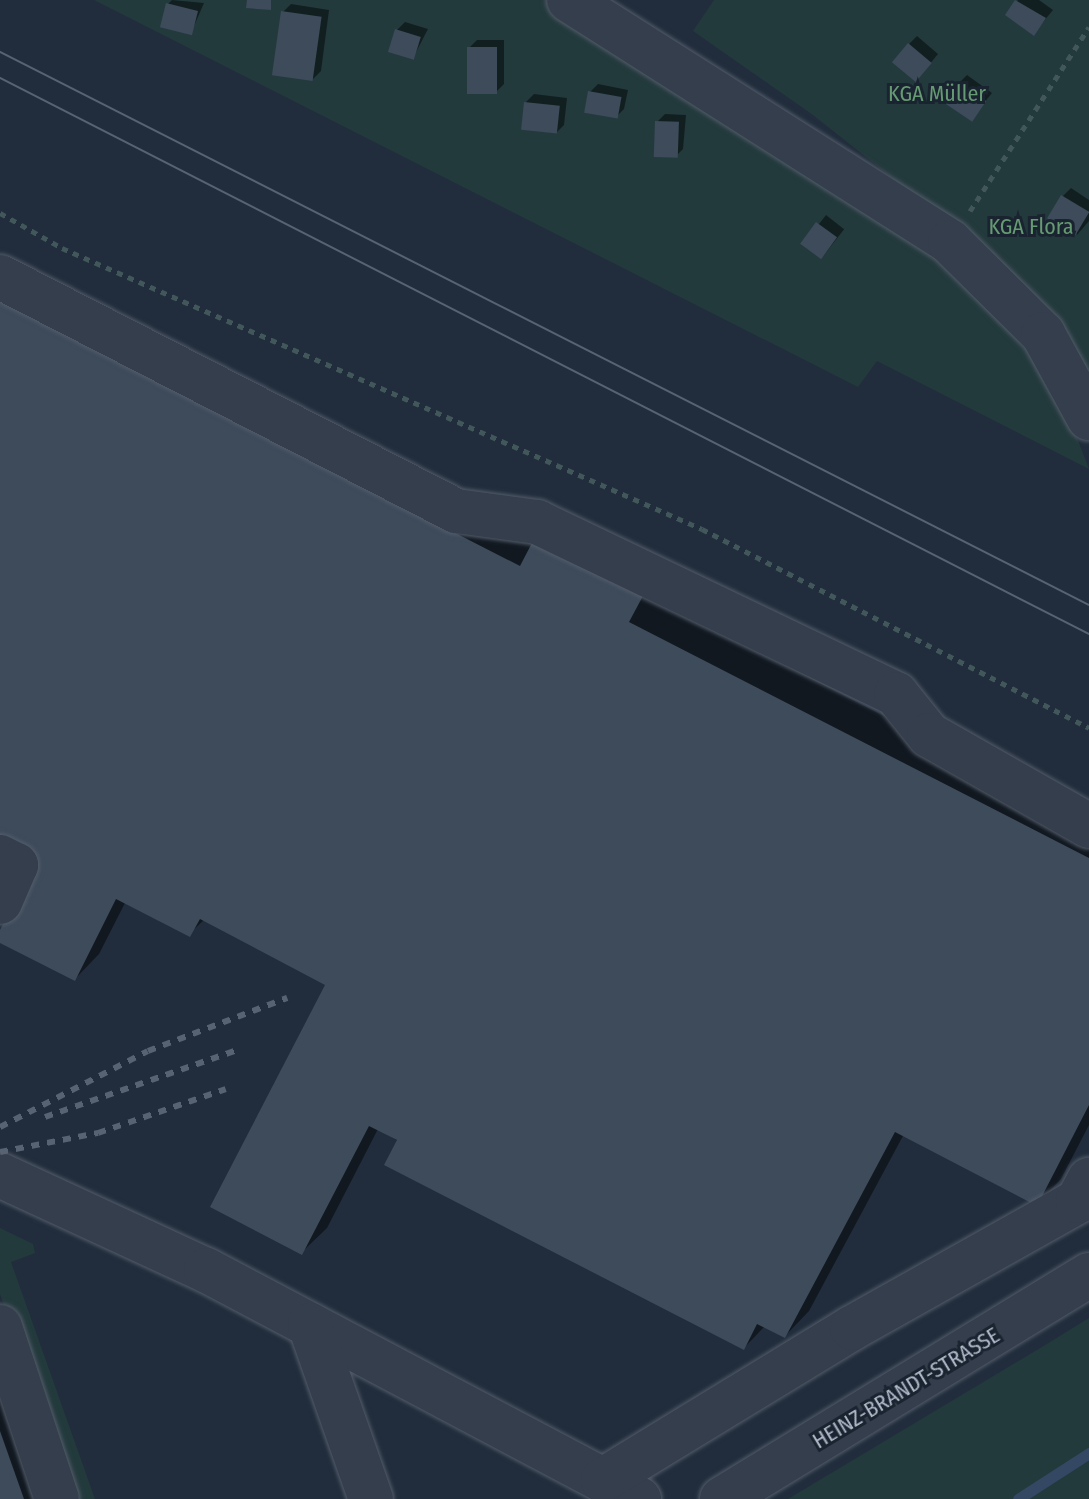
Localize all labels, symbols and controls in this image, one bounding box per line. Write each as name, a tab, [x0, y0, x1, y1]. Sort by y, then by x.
park label: KGA Müller	[888, 81, 986, 107]
park label: KGA Flora	[988, 214, 1074, 240]
street label: HEINZ-BRANDT-STRASSE	[808, 1322, 1004, 1454]

